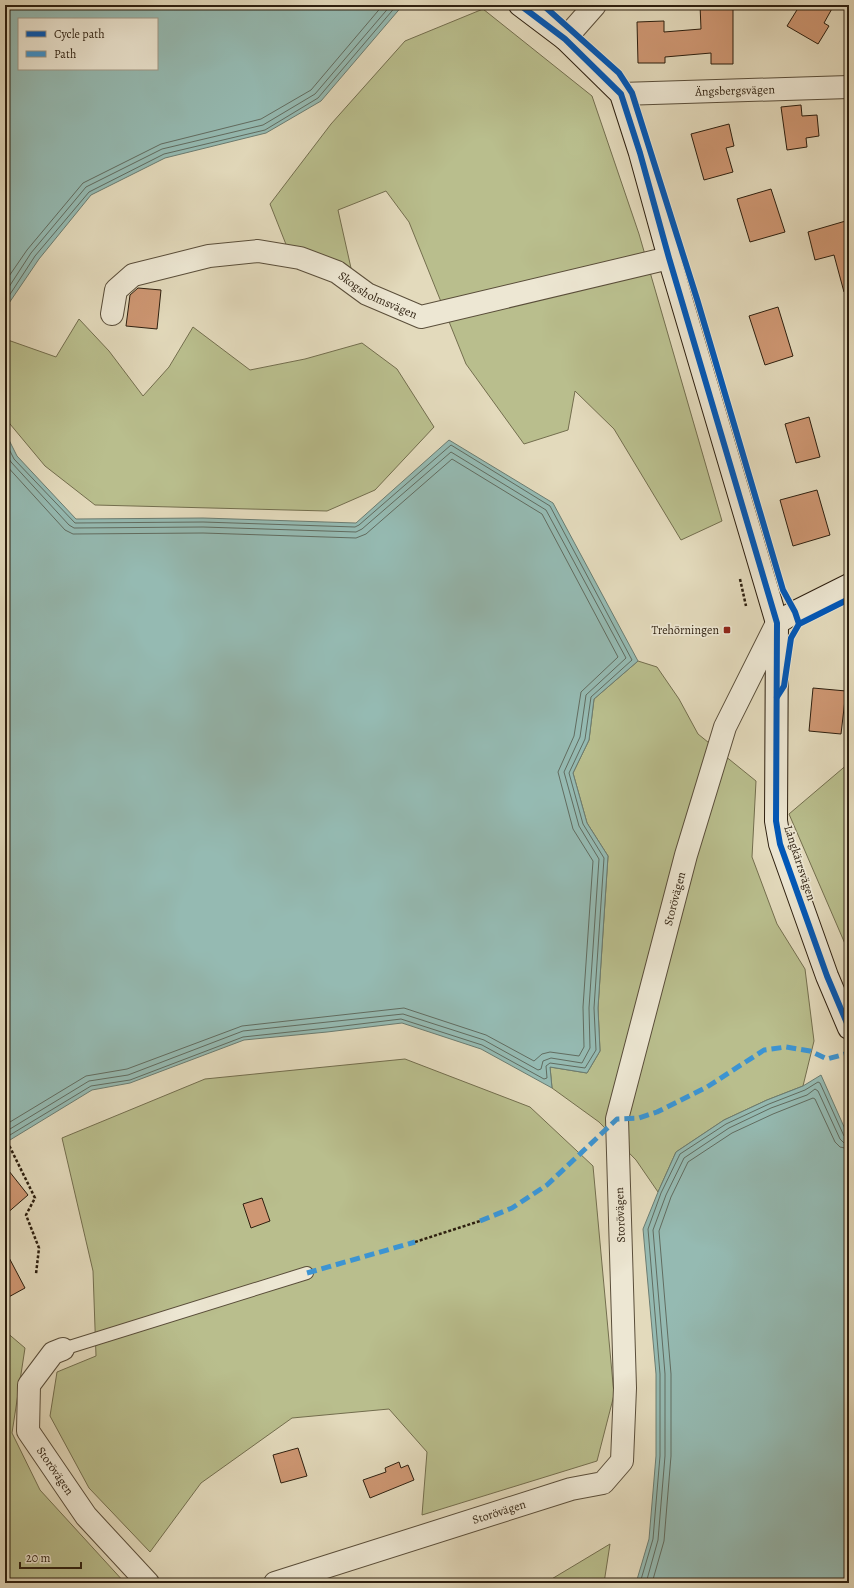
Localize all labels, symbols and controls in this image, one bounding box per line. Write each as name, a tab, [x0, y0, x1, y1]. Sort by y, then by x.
legend	[18, 18, 158, 70]
text: Cycle path	[54, 26, 105, 42]
text: Path	[54, 46, 77, 62]
street label: Ängsbergsvägen	[694, 81, 776, 100]
street label: Skogsholmsvägen	[335, 268, 420, 323]
place label: Trehörningen	[651, 622, 719, 638]
marker: Trehörningen	[722, 625, 732, 635]
street label: Långkärrsvägen	[780, 823, 820, 903]
street label: Storövägen	[660, 870, 689, 928]
street label: Storövägen	[611, 1187, 629, 1243]
street label: Storövägen	[33, 1443, 78, 1499]
street label: Storövägen	[470, 1496, 528, 1528]
scale bar	[20, 1544, 81, 1570]
text: 20 m	[26, 1550, 50, 1566]

